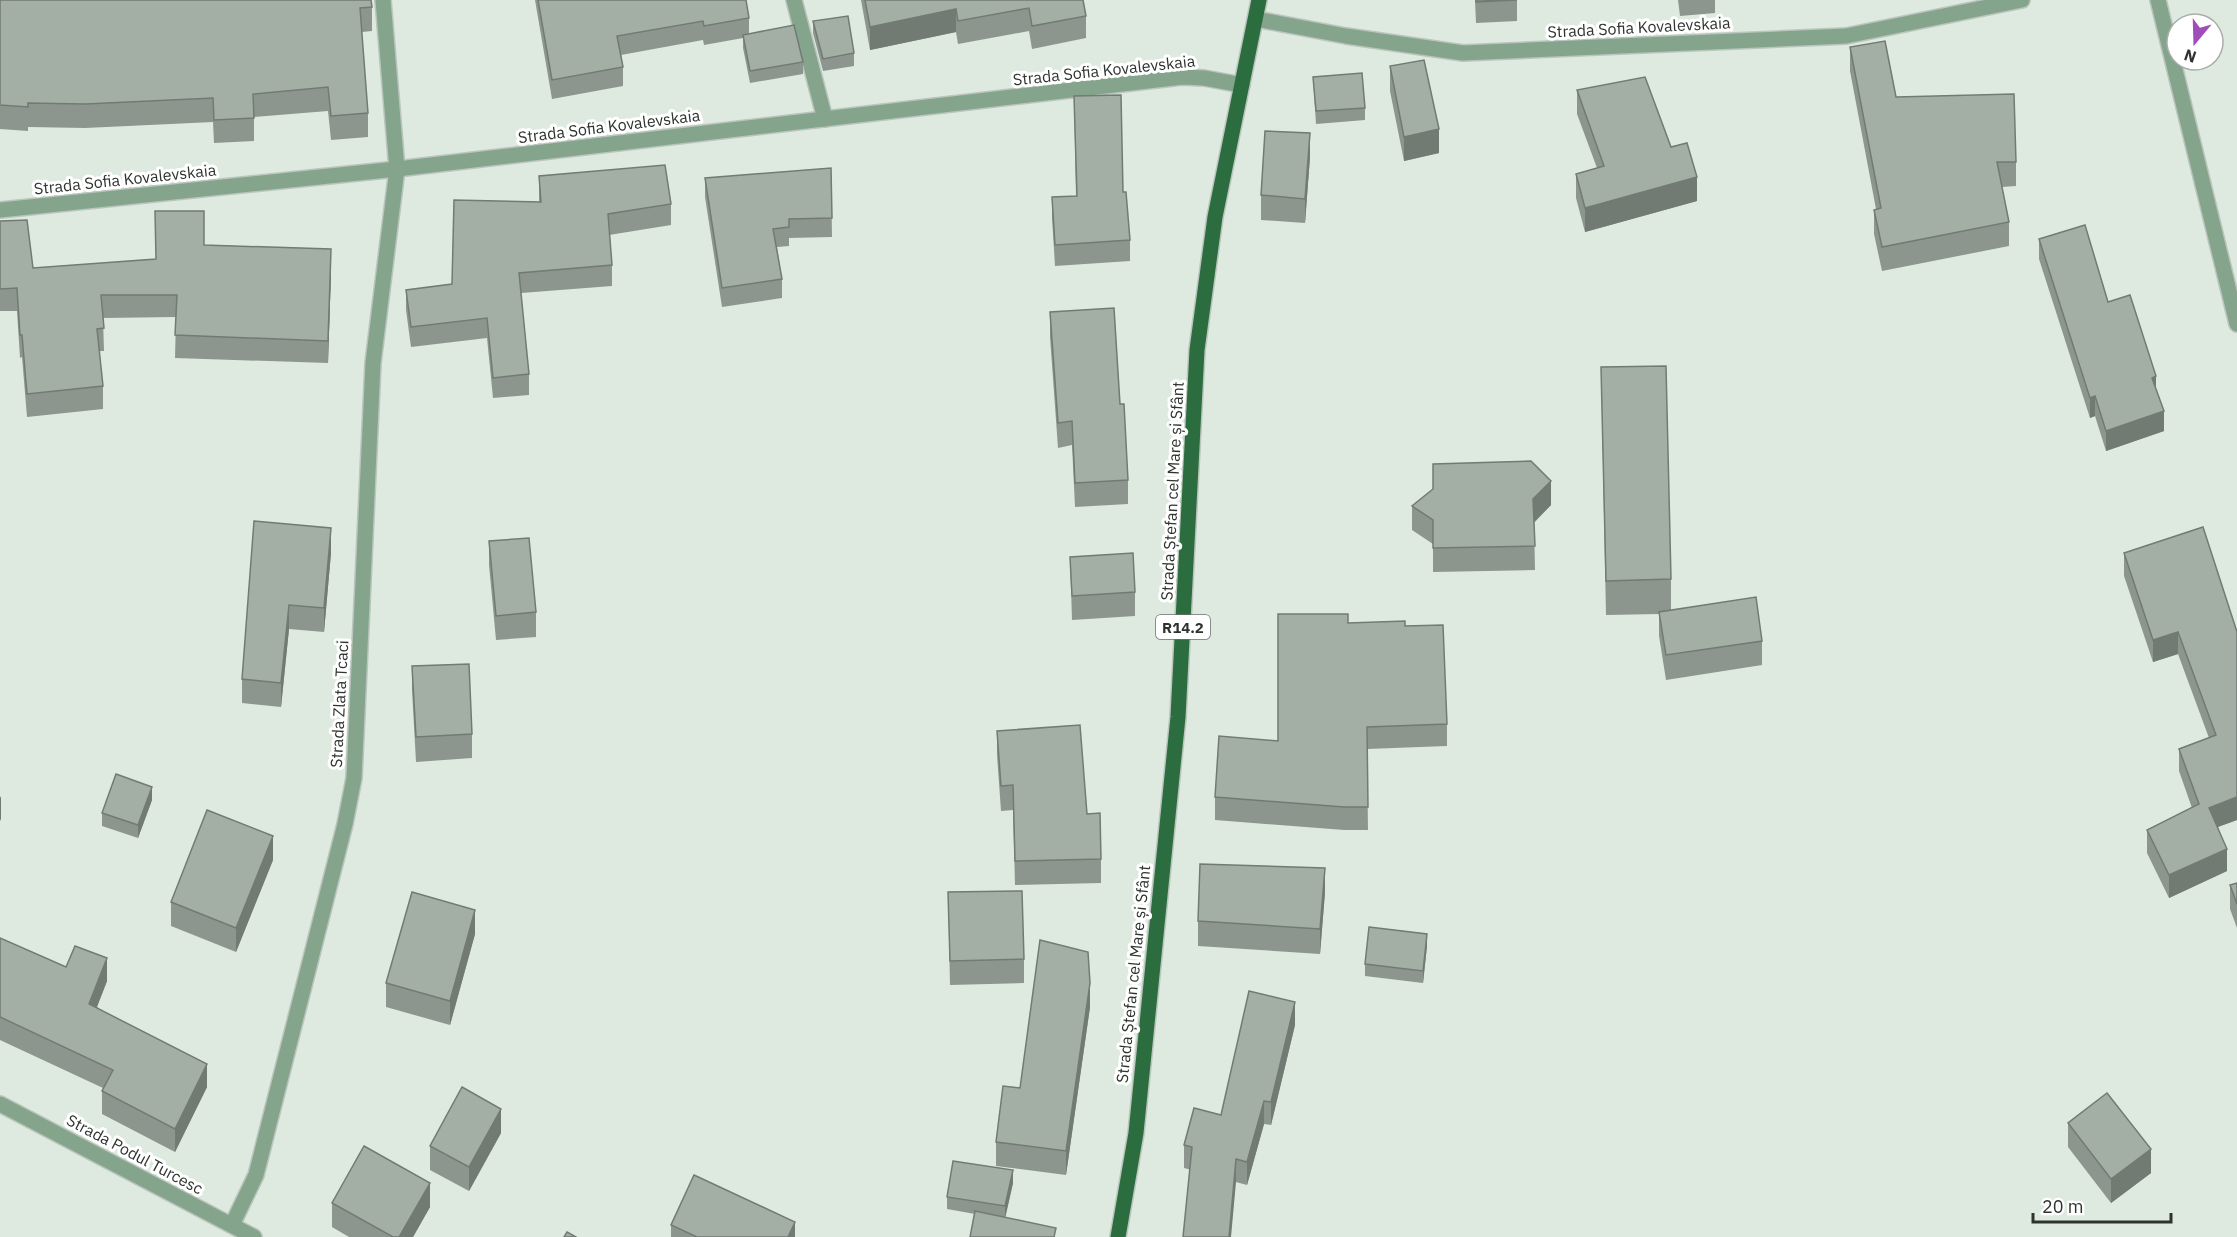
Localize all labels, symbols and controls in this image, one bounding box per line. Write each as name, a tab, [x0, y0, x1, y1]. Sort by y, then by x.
street label: Strada Sofia Kovalevskaia	[1547, 12, 1732, 42]
north arrow	[2165, 12, 2225, 72]
text: N	[2181, 45, 2199, 68]
street label: Strada Sofia Kovalevskaia	[1012, 50, 1197, 90]
street label: Strada Sofia Kovalevskaia	[517, 105, 702, 147]
street label: Strada Sofia Kovalevskaia	[33, 159, 218, 199]
street label: Strada Ștefan cel Mare și Sfânt	[1156, 381, 1188, 601]
road number: R14.2	[1156, 615, 1210, 639]
street label: Strada Zlata Tcaci	[326, 640, 352, 768]
street label: Strada Ștefan cel Mare și Sfânt	[1112, 864, 1154, 1084]
street label: Strada Podul Turcesc	[63, 1110, 207, 1198]
scale bar	[2033, 1186, 2171, 1224]
text: 20 m	[2042, 1195, 2084, 1218]

